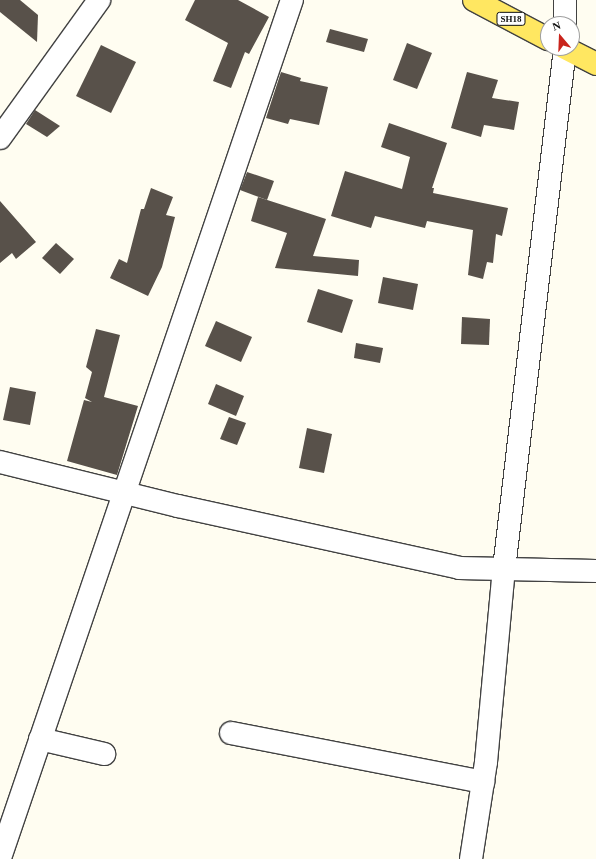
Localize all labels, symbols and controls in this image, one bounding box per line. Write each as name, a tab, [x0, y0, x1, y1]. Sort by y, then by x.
road number: SH18	[496, 12, 526, 26]
north arrow	[540, 16, 580, 56]
text: N	[551, 19, 562, 33]

